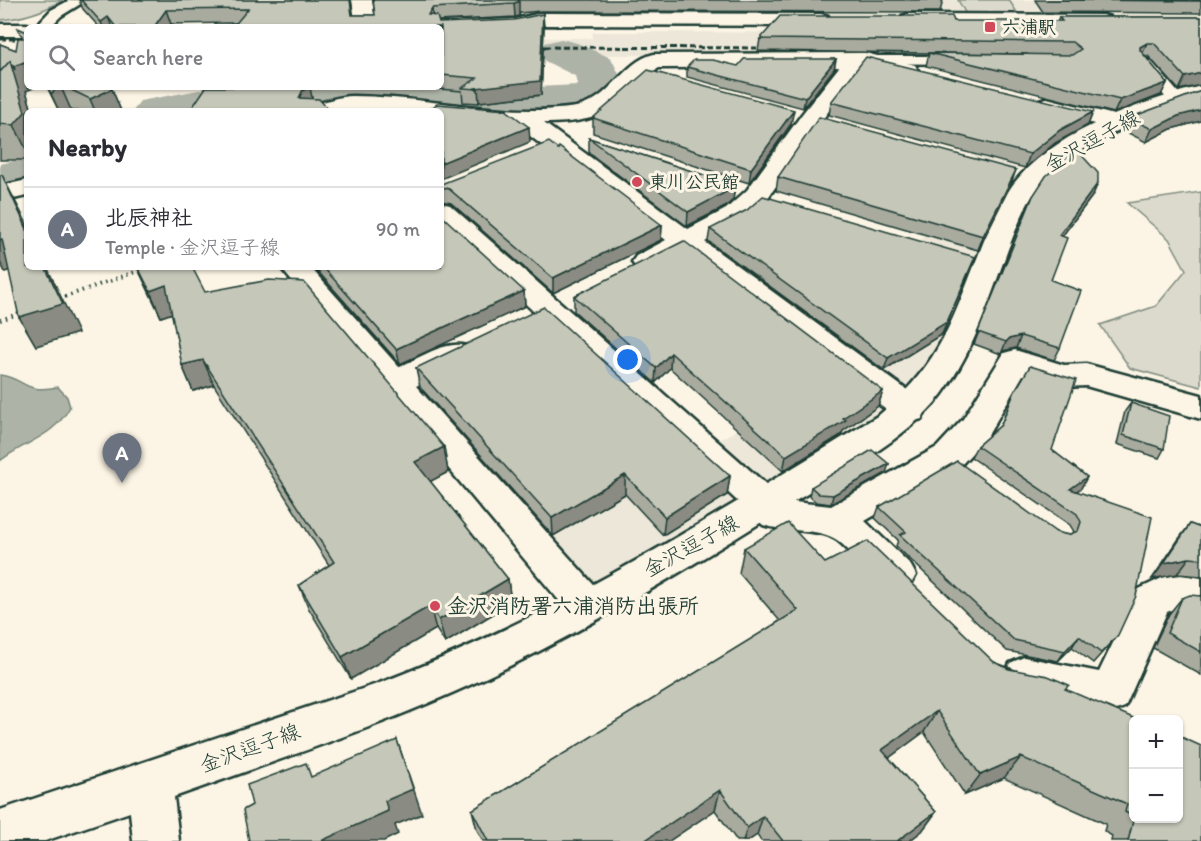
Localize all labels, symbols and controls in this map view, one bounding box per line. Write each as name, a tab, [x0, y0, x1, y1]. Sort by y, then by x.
place label: 六浦駅	[1002, 16, 1056, 38]
marker: 六浦駅	[983, 20, 997, 34]
search box	[24, 24, 444, 90]
icon: search	[45, 41, 78, 74]
text: Search here	[93, 44, 203, 71]
street label: 金沢逗子線	[1040, 104, 1144, 177]
text: Nearby	[48, 131, 127, 163]
place label: 東川公民館	[649, 171, 739, 193]
marker: 東川公民館	[630, 175, 644, 189]
text: 北辰神社	[105, 204, 193, 231]
text: A	[61, 217, 74, 241]
text: 90 m	[376, 217, 420, 241]
text: Temple · 金沢逗子線	[105, 235, 279, 259]
your location	[613, 345, 642, 374]
pin: A	[102, 434, 142, 483]
street label: 金沢逗子線	[639, 509, 743, 582]
place label: 金沢消防署六浦消防出張所	[447, 593, 699, 618]
marker: 金沢消防署六浦消防出張所	[428, 599, 442, 613]
map controls	[1129, 715, 1183, 823]
button: +	[1129, 715, 1183, 769]
street label: 金沢逗子線	[196, 718, 303, 777]
button: −	[1129, 769, 1183, 823]

